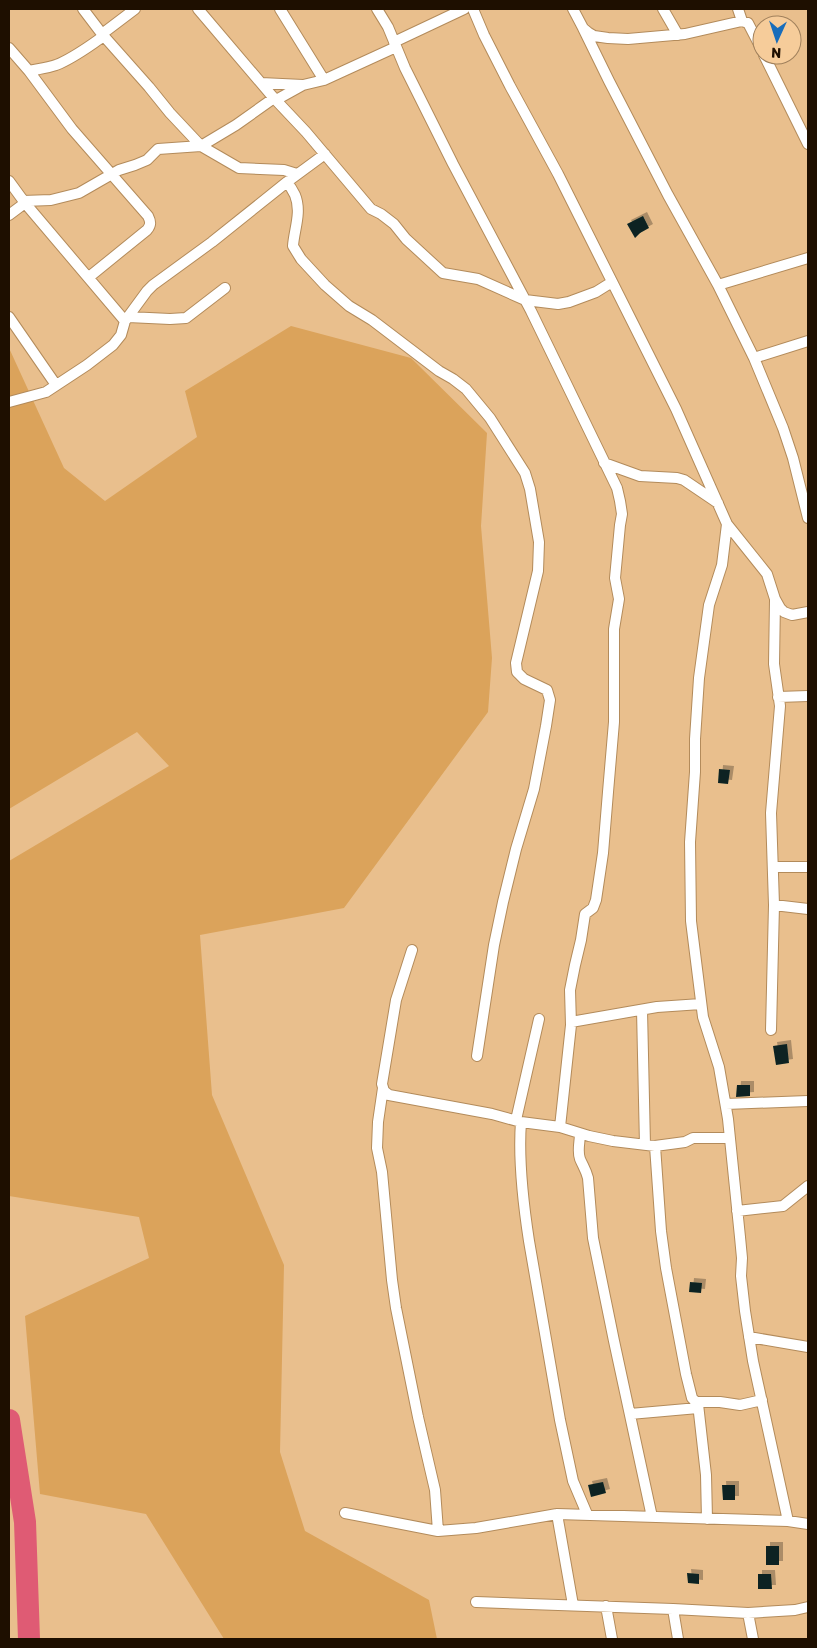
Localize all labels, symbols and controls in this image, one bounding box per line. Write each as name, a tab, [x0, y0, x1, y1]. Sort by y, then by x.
north arrow	[752, 15, 802, 65]
text: N	[771, 44, 782, 61]

